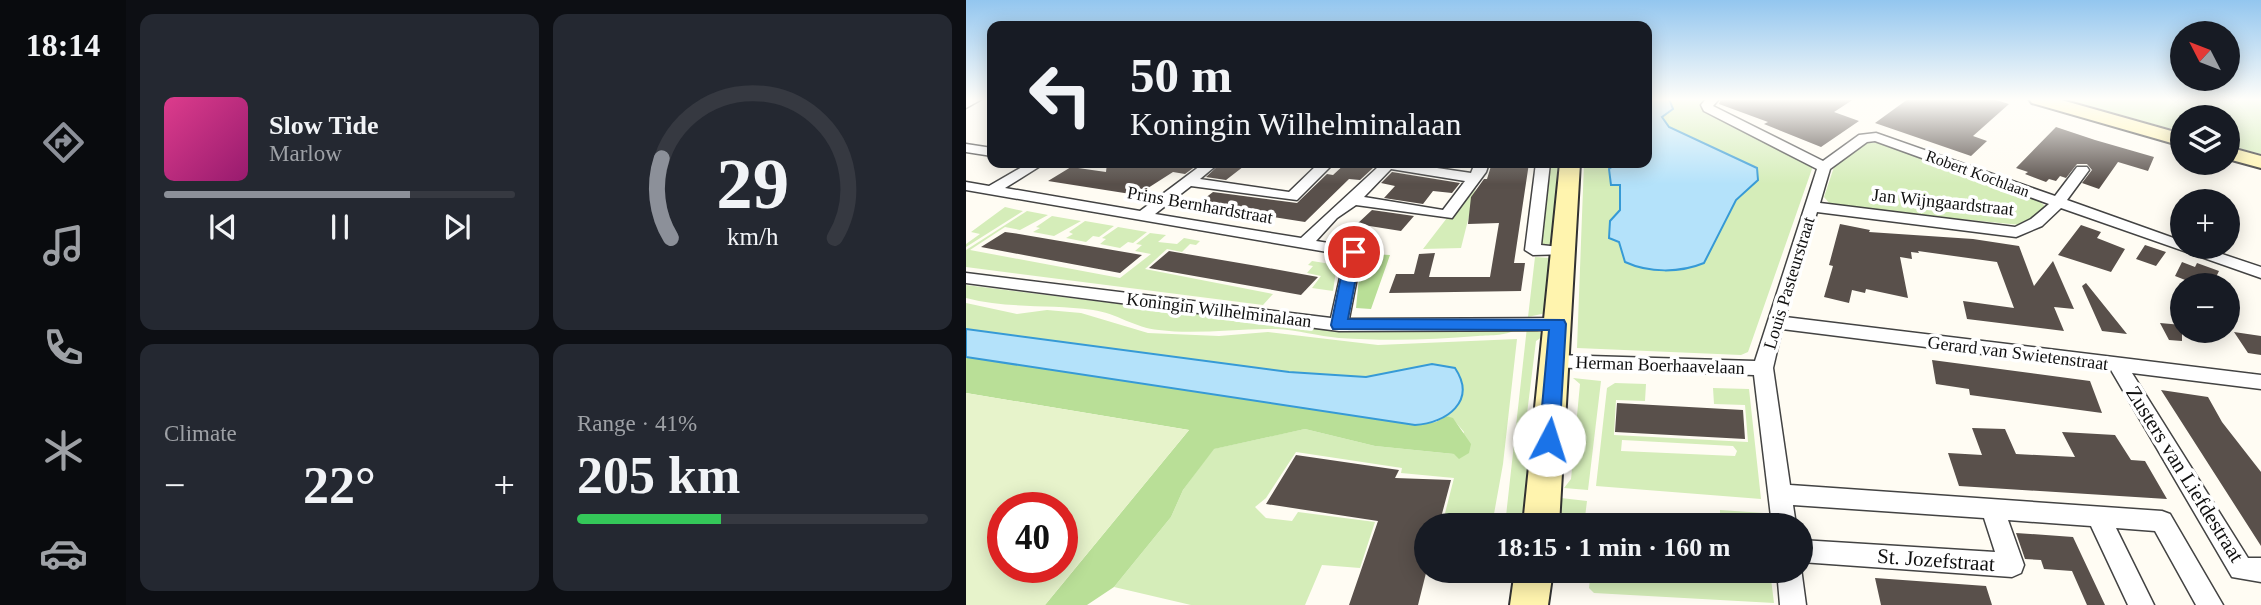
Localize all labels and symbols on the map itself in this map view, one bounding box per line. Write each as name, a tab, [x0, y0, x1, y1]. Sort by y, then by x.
north arrow	[2170, 21, 2240, 91]
street label: Robert Kochlaan	[1924, 147, 2032, 200]
street label: Prins Bernhardstraat	[1126, 182, 1274, 228]
street label: Jan Wijngaardstraat	[1871, 185, 2015, 219]
street label: Louis Pasteurstraat	[1759, 214, 1819, 352]
pin	[1324, 222, 1384, 282]
street label: Koningin Wilhelminalaan	[1125, 289, 1313, 331]
street label: Gerard van Swietenstraat	[1926, 332, 2110, 374]
street label: Herman Boerhaavelaan	[1575, 352, 1745, 378]
street label: Zusters van Liefdestraat	[2121, 382, 2249, 567]
position arrow	[1512, 403, 1586, 477]
speed limit sign: 40	[987, 492, 1078, 583]
street label: St. Jozefstraat	[1876, 544, 1996, 576]

